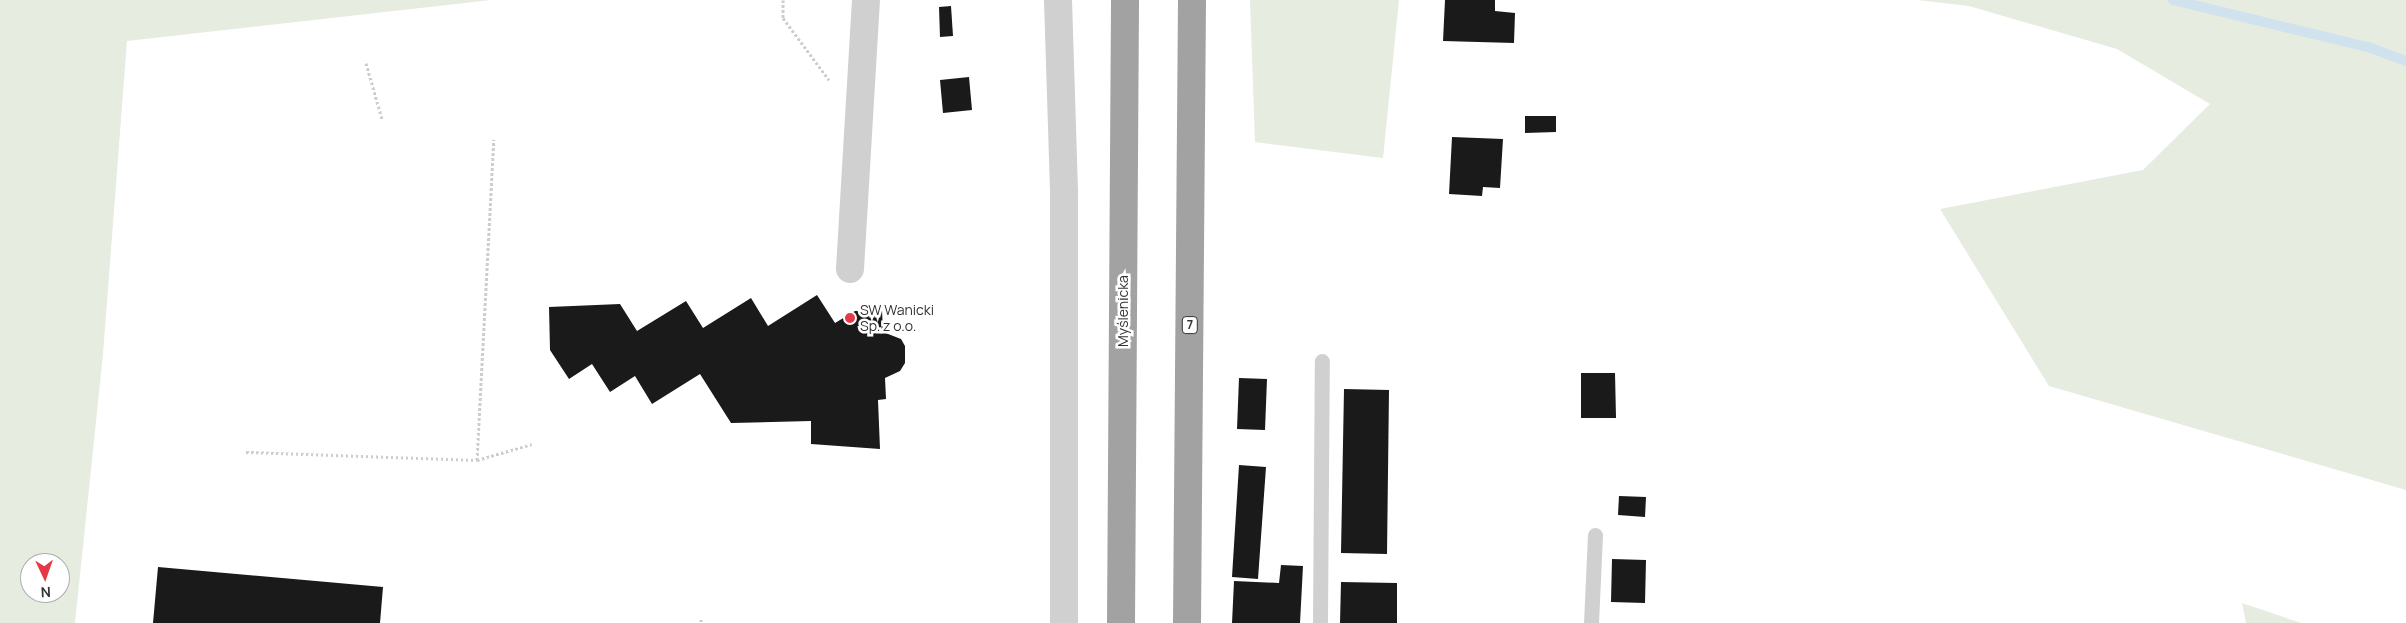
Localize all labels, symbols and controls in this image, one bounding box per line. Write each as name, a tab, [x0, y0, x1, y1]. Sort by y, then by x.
street label: Myślenicka	[1115, 275, 1131, 347]
place label: SW Wanicki Sp. z o.o.	[860, 302, 934, 334]
marker: SW Wanicki Sp. z o.o.	[844, 312, 856, 324]
road number: 7	[1181, 316, 1199, 334]
north arrow	[20, 553, 70, 603]
text: N	[40, 583, 51, 602]

